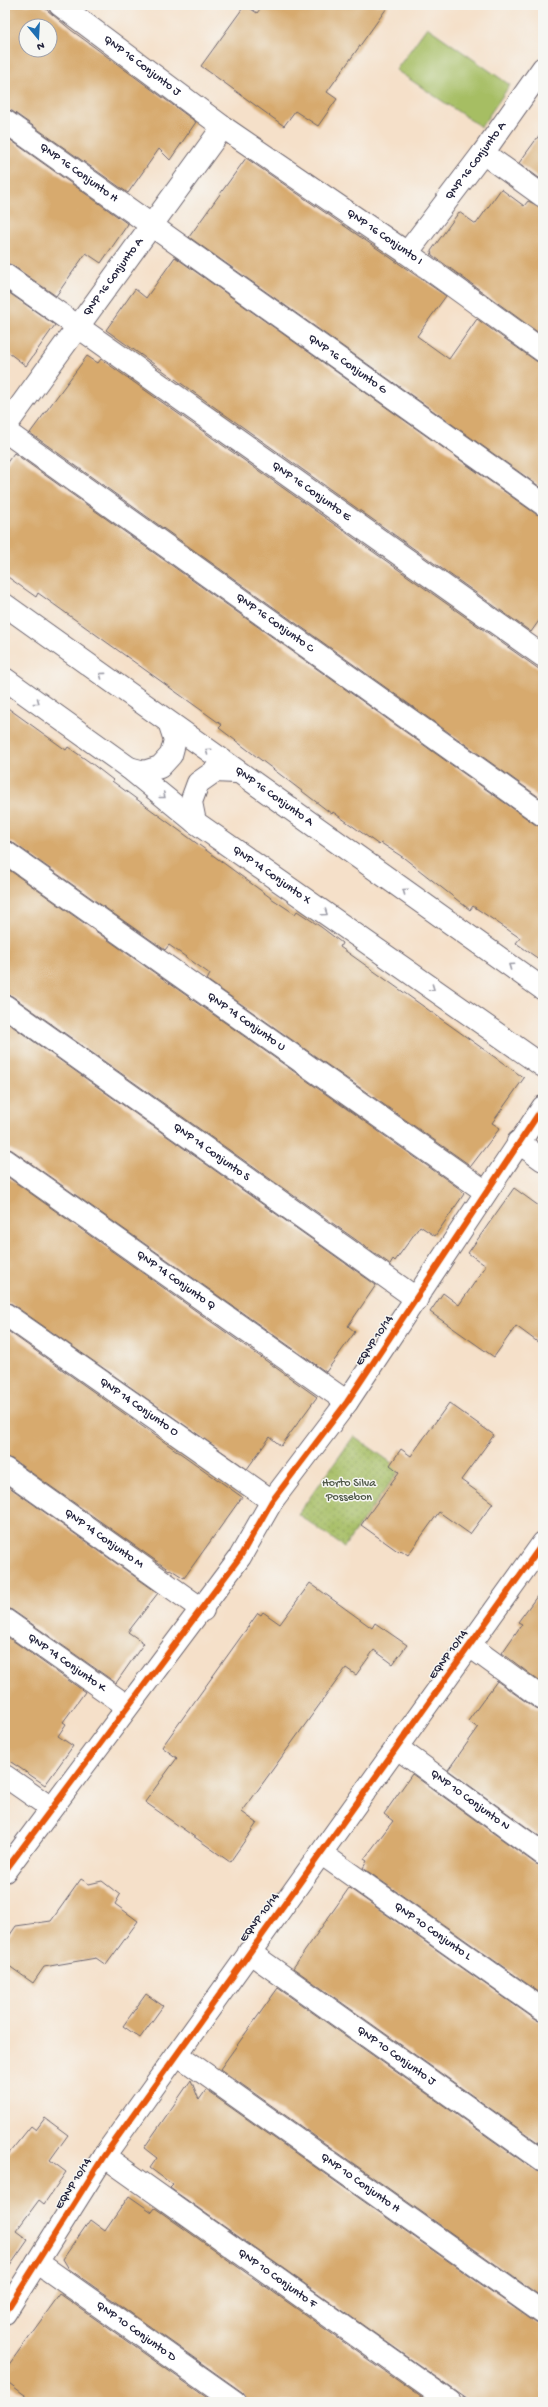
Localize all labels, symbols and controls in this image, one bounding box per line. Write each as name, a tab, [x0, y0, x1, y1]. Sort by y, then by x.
north arrow	[18, 18, 58, 58]
street label: QNP 16 Conjunto J	[100, 33, 184, 100]
text: N	[35, 39, 46, 52]
street label: QNP 16 Conjunto A	[443, 119, 510, 203]
street label: QNP 16 Conjunto H	[36, 140, 121, 206]
street label: QNP 16 Conjunto I	[343, 206, 425, 269]
street label: QNP 16 Conjunto A	[81, 235, 147, 319]
street label: QNP 16 Conjunto G	[305, 332, 390, 398]
street label: QNP 16 Conjunto E	[269, 459, 354, 525]
street label: QNP 16 Conjunto C	[233, 591, 318, 657]
one-way arrow	[99, 672, 106, 680]
one-way arrow	[32, 697, 39, 704]
one-way arrow	[205, 749, 212, 756]
street label: QNP 16 Conjunto A	[231, 764, 316, 830]
one-way arrow	[159, 791, 166, 798]
street label: QNP 14 Conjunto X	[229, 843, 314, 908]
one-way arrow	[402, 888, 409, 896]
one-way arrow	[321, 908, 328, 915]
one-way arrow	[508, 964, 515, 971]
one-way arrow	[427, 983, 434, 990]
street label: QNP 14 Conjunto U	[204, 990, 288, 1055]
street label: QNP 14 Conjunto S	[170, 1120, 253, 1185]
street label: QNP 14 Conjunto Q	[133, 1248, 218, 1314]
street label: EQNP 10/14	[353, 1313, 397, 1369]
street label: QNP 14 Conjunto O	[96, 1375, 181, 1440]
park label: Horto Silva Possebon	[322, 1477, 376, 1505]
street label: QNP 14 Conjunto M	[61, 1506, 147, 1573]
street label: EQNP 10/14	[426, 1627, 472, 1683]
street label: QNP 14 Conjunto K	[24, 1631, 109, 1696]
street label: QNP 10 Conjunto N	[427, 1767, 512, 1834]
street label: EQNP 10/14	[237, 1890, 283, 1945]
street label: QNP 10 Conjunto L	[391, 1900, 474, 1964]
street label: QNP 10 Conjunto J	[354, 2023, 438, 2089]
street label: QNP 10 Conjunto H	[317, 2151, 402, 2216]
street label: EQNP 10/14	[53, 2155, 95, 2212]
street label: QNP 10 Conjunto F	[235, 2246, 320, 2312]
street label: QNP 10 Conjunto D	[93, 2299, 179, 2365]

